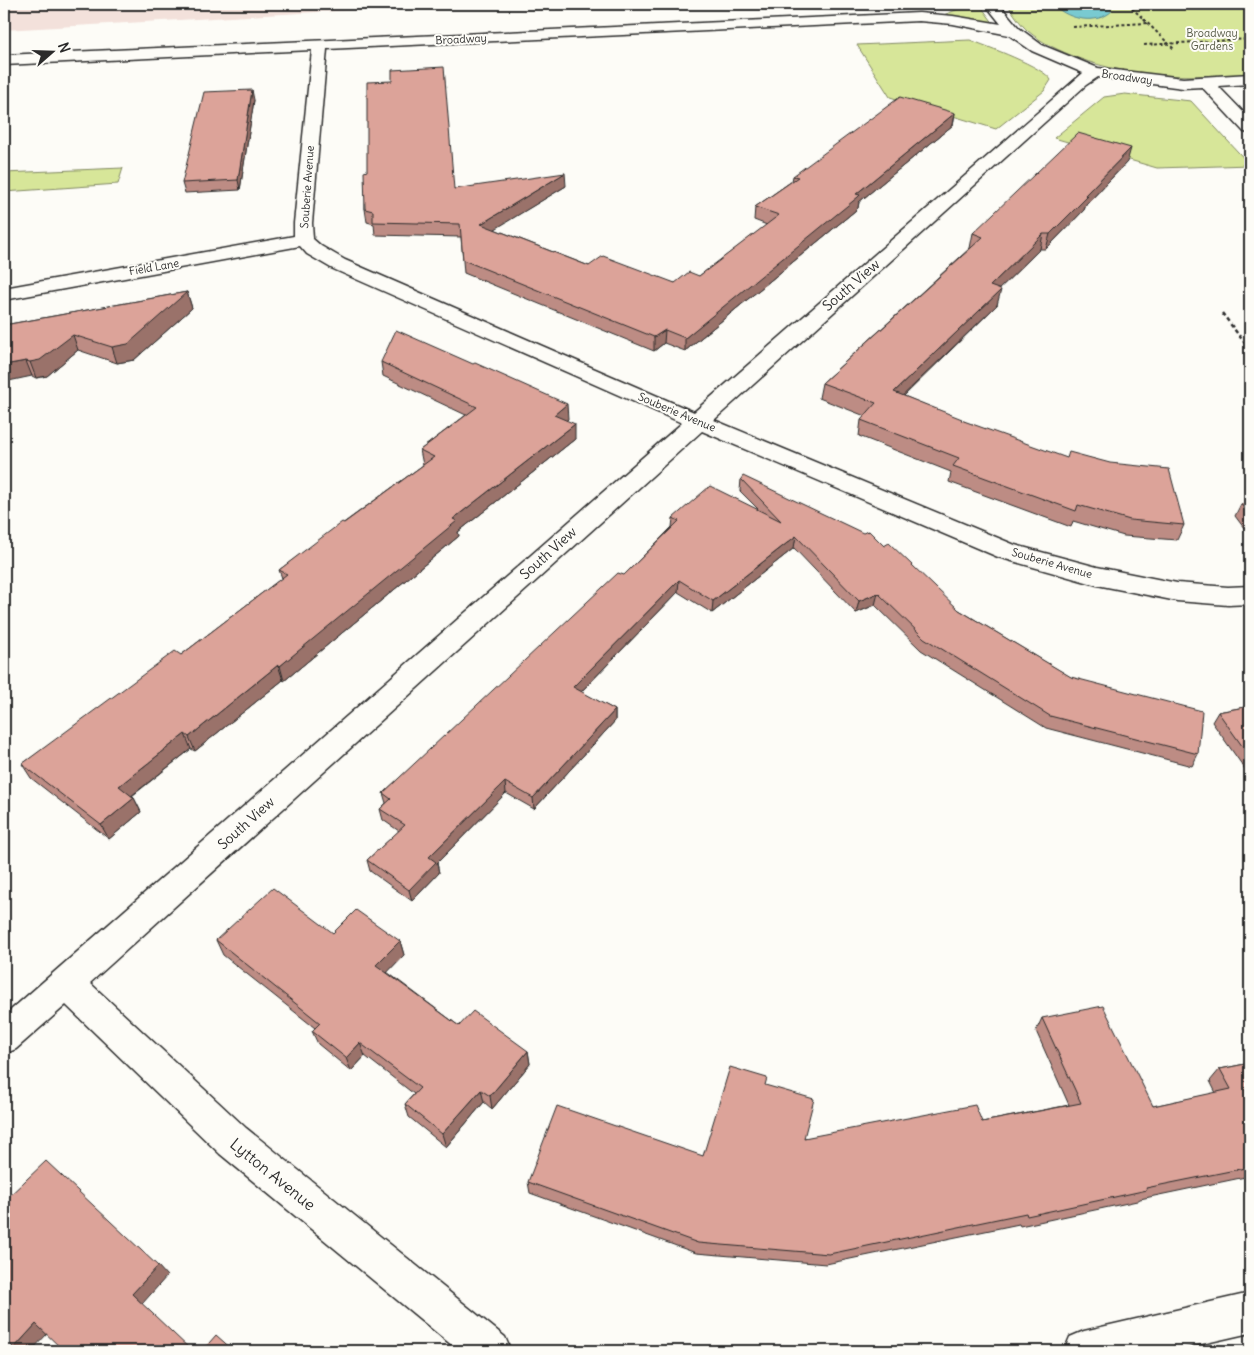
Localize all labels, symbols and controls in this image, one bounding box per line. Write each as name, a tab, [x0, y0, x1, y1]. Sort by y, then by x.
park label: Broadway Gardens	[1186, 26, 1238, 53]
north arrow	[28, 28, 78, 78]
street label: Broadway	[435, 31, 487, 47]
text: N	[54, 40, 74, 55]
street label: Broadway	[1100, 66, 1154, 88]
street label: Souberie Avenue	[297, 145, 317, 229]
street label: South View	[819, 255, 883, 315]
street label: Field Lane	[128, 256, 180, 278]
street label: Souberie Avenue	[636, 389, 718, 435]
street label: South View	[516, 523, 580, 583]
street label: Souberie Avenue	[1010, 545, 1094, 581]
street label: South View	[214, 793, 278, 853]
street label: Lytton Avenue	[226, 1133, 320, 1215]

